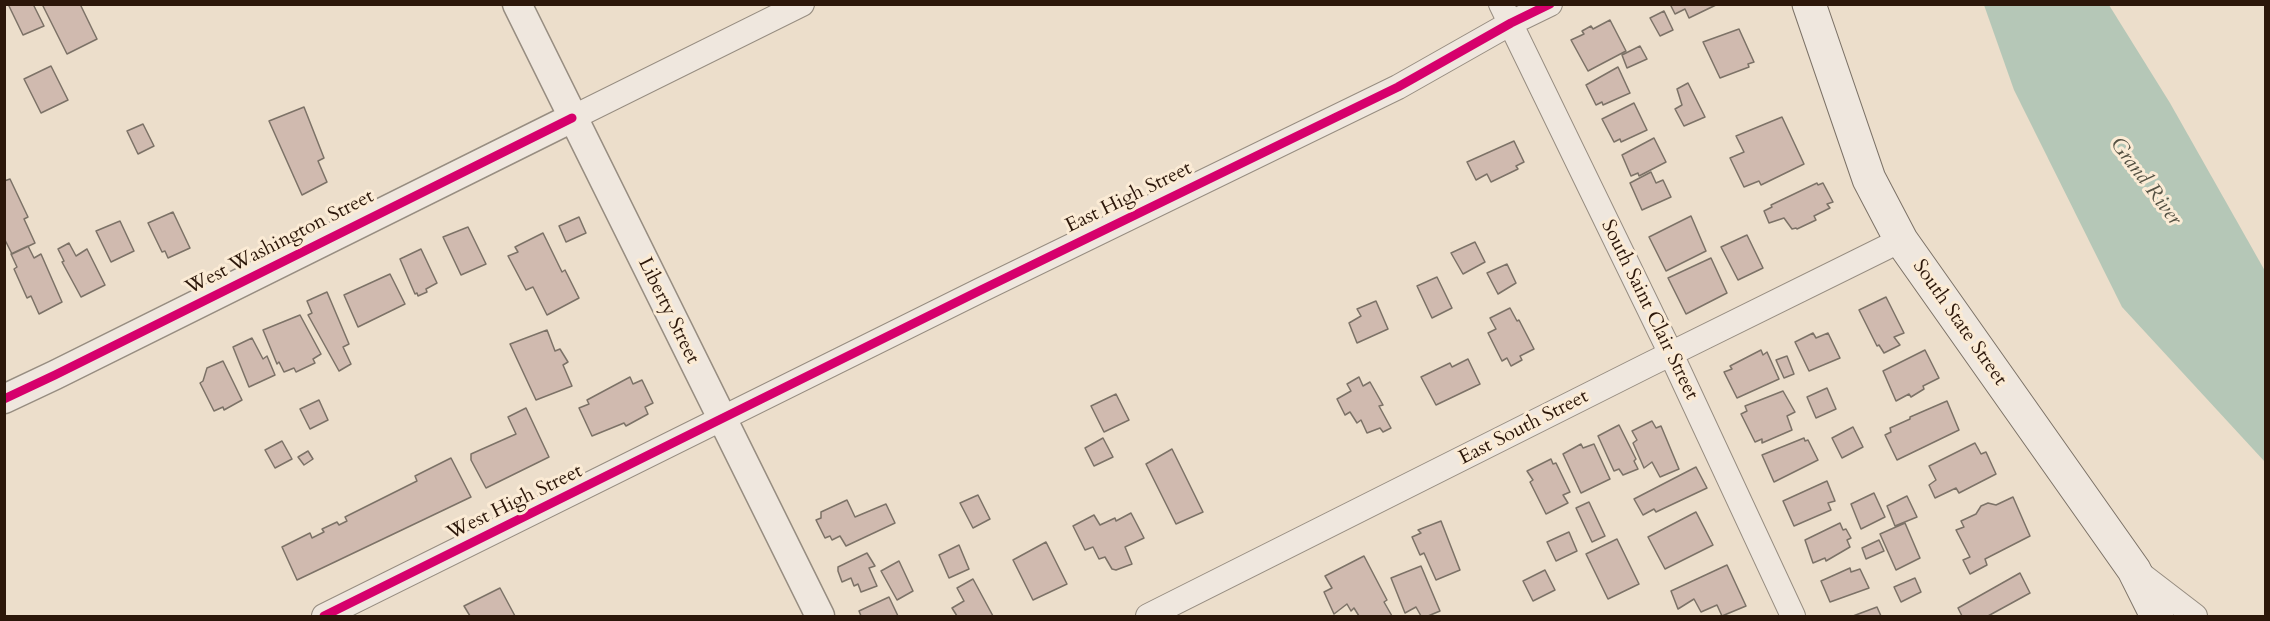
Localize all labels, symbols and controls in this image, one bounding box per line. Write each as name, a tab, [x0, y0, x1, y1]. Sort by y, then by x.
water label: Grand River	[2104, 133, 2186, 231]
street label: East High Street	[1062, 157, 1196, 239]
street label: West Washington Street	[182, 185, 378, 301]
street label: South Saint Clair Street	[1595, 216, 1703, 404]
street label: Liberty Street	[632, 254, 704, 368]
street label: South State Street	[1907, 255, 2011, 391]
street label: East South Street	[1455, 385, 1593, 471]
street label: West High Street	[443, 460, 587, 546]

